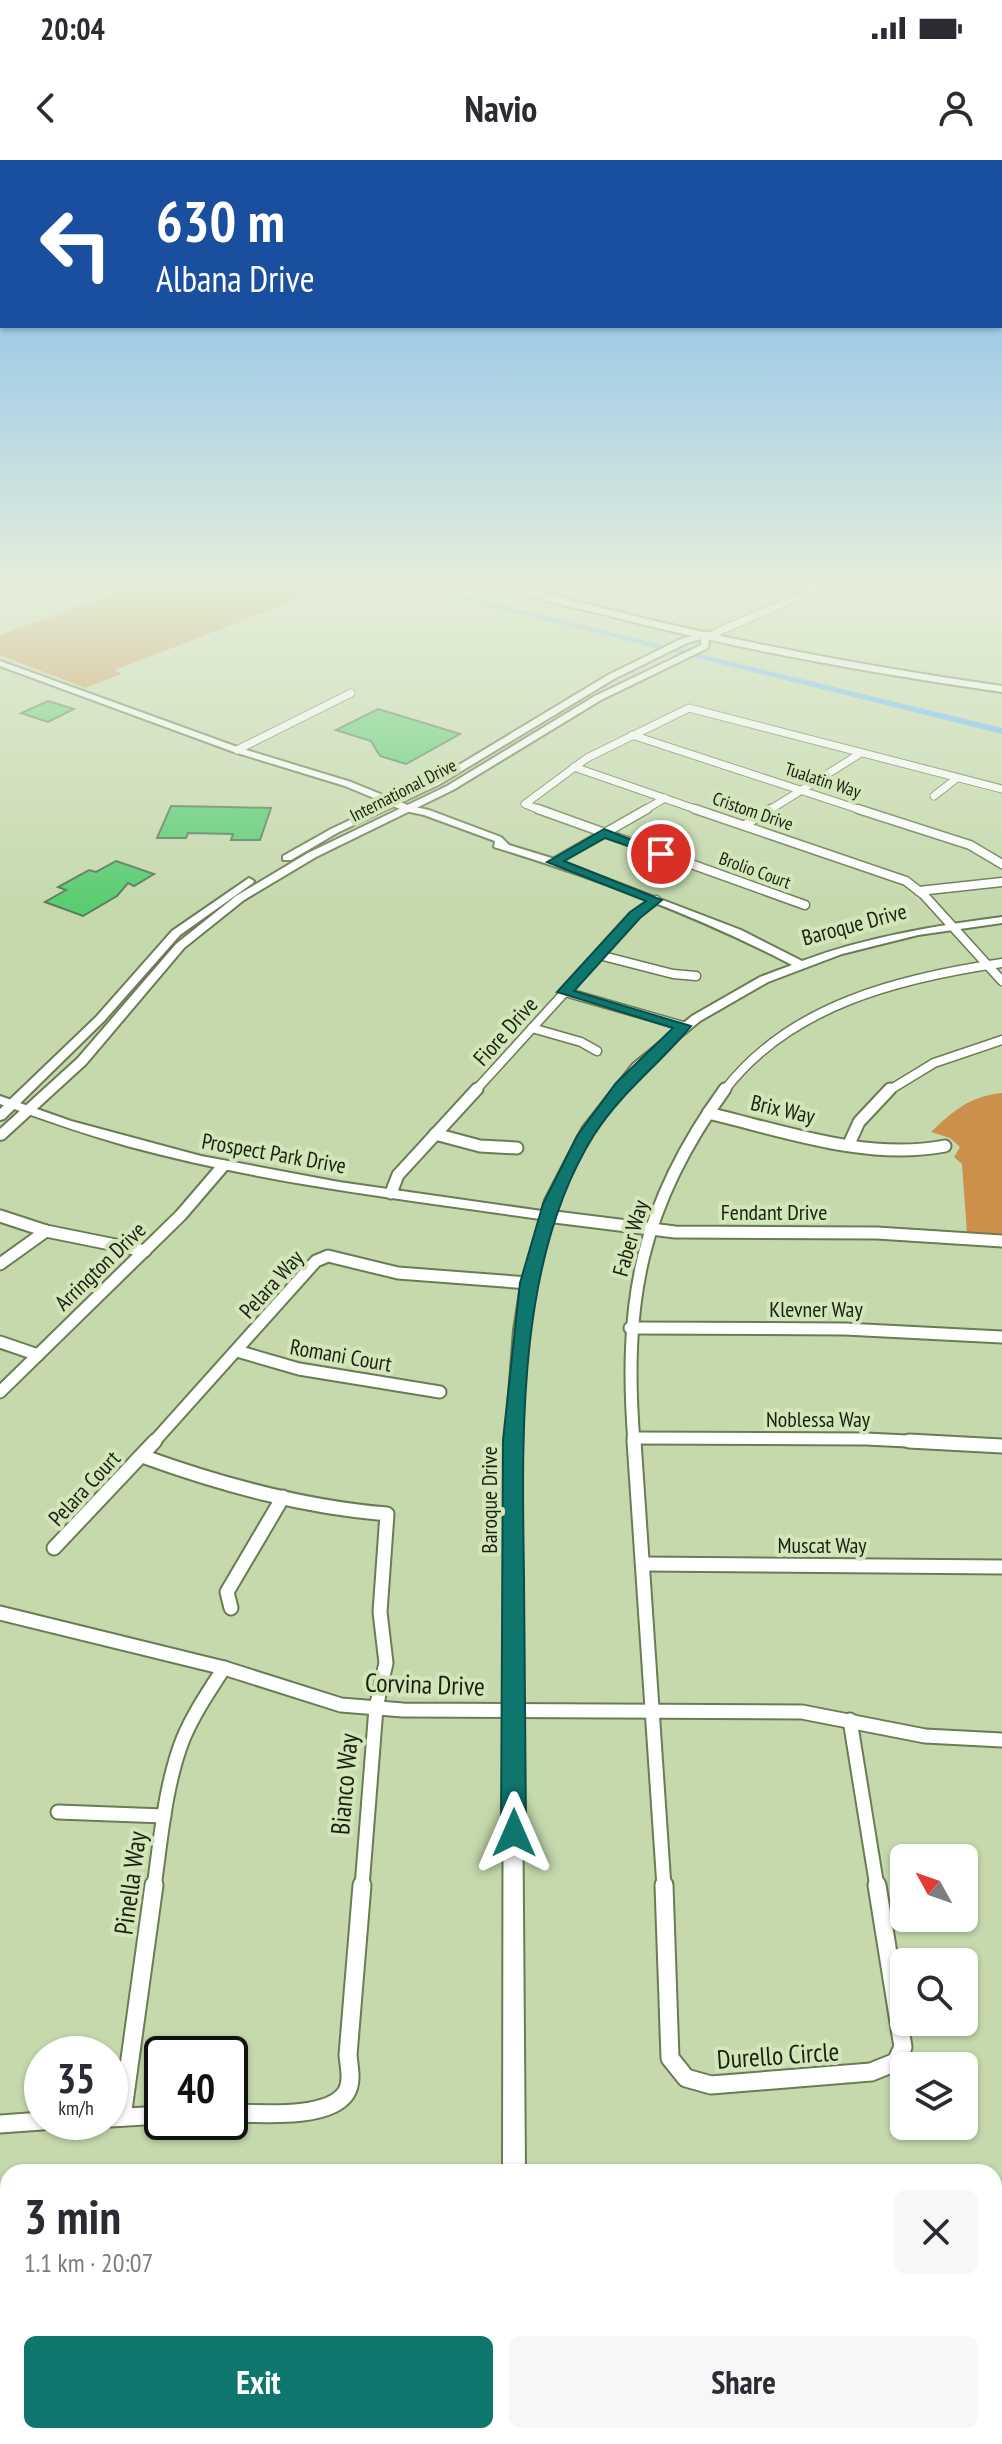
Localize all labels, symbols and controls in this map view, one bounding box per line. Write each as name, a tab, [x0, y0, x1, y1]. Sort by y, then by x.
text: 20:04	[40, 9, 105, 48]
text: Navio	[465, 85, 537, 132]
icon: back	[24, 86, 68, 130]
icon: person	[934, 86, 978, 130]
text: 630 m	[156, 185, 285, 257]
icon: left	[24, 192, 128, 296]
text: Albana Drive	[156, 255, 315, 302]
street label: International Drive	[346, 753, 460, 827]
street label: Tualatin Way	[782, 757, 864, 803]
street label: Cristom Drive	[710, 786, 796, 836]
pin	[627, 820, 695, 888]
icon: arrive	[639, 832, 683, 876]
street label: Brolio Court	[716, 846, 794, 894]
street label: Baroque Drive	[798, 897, 910, 951]
street label: Fiore Drive	[467, 991, 543, 1071]
street label: Brix Way	[748, 1088, 819, 1130]
street label: Prospect Park Drive	[200, 1127, 348, 1179]
street label: Faber Way	[606, 1196, 654, 1279]
street label: Fendant Drive	[721, 1198, 827, 1226]
street label: Arrington Drive	[49, 1216, 151, 1316]
street label: Pelara Way	[233, 1243, 310, 1324]
street label: Klevner Way	[769, 1295, 863, 1323]
street label: Romani Court	[288, 1332, 394, 1378]
street label: Noblessa Way	[766, 1405, 871, 1433]
street label: Pelara Court	[42, 1444, 126, 1532]
street label: Baroque Drive	[475, 1446, 503, 1554]
street label: Muscat Way	[777, 1531, 867, 1559]
street label: Corvina Drive	[365, 1665, 485, 1703]
street label: Bianco Way	[323, 1732, 365, 1836]
position arrow	[472, 1791, 556, 1875]
street label: Pinella Way	[106, 1829, 154, 1937]
north arrow	[890, 1844, 978, 1932]
map controls	[890, 1844, 978, 2140]
button: search	[890, 1948, 978, 2036]
street label: Durello Circle	[716, 2034, 840, 2076]
speed limit sign: 40	[144, 2036, 248, 2140]
text: 35	[57, 2052, 95, 2104]
button: layers	[890, 2052, 978, 2140]
text: km/h	[58, 2095, 94, 2121]
text: 3 min	[24, 2185, 121, 2247]
button: close	[894, 2190, 978, 2274]
text: 1.1 km · 20:07	[24, 2246, 153, 2279]
button: Exit	[24, 2336, 493, 2428]
button: Share	[509, 2336, 978, 2428]

